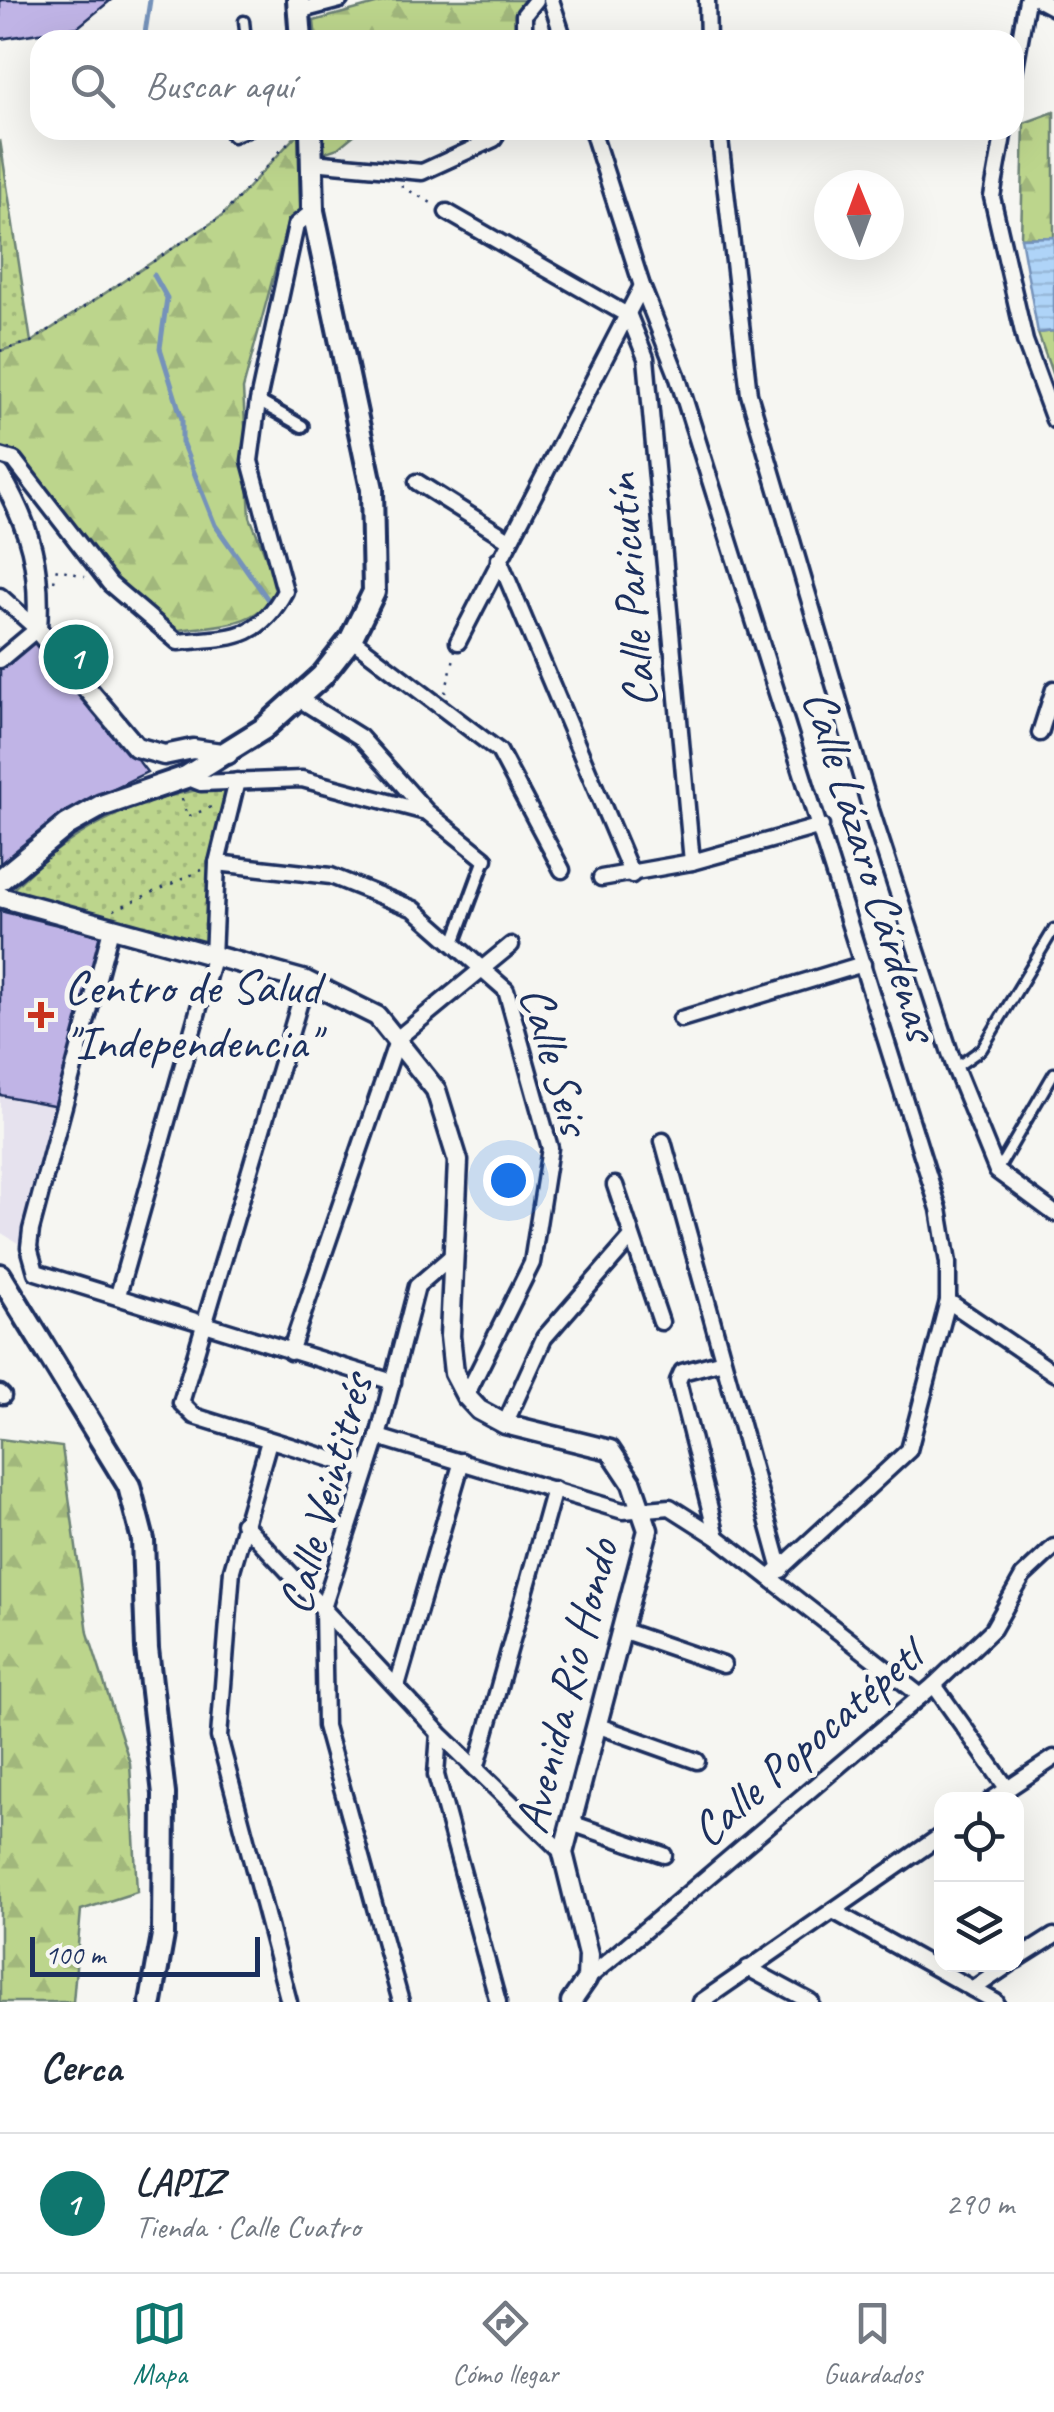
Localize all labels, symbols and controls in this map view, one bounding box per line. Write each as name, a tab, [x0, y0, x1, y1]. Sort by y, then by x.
search box	[30, 30, 1024, 140]
icon: search	[65, 58, 120, 113]
text: Buscar aquí	[145, 62, 294, 109]
north arrow	[814, 170, 904, 260]
street label: Calle Paricutín	[590, 470, 670, 710]
pin: 1	[44, 620, 108, 694]
street label: Calle Lázaro Cárdenas	[789, 683, 954, 1052]
place label: Centro de Salud "Independencia"	[64, 957, 328, 1072]
street label: Calle Seis	[506, 979, 607, 1144]
marker: Centro de Salud "Independencia"	[28, 1002, 54, 1028]
your location	[483, 1155, 534, 1206]
street label: Calle Veintitrés	[264, 1363, 387, 1620]
street label: Avenida Río Hondo	[501, 1531, 632, 1839]
street label: Calle Popocatépetl	[678, 1621, 940, 1860]
map controls	[934, 1792, 1024, 1972]
button: locate	[934, 1792, 1024, 1882]
button: layers	[934, 1882, 1024, 1972]
scale bar	[30, 1932, 260, 1976]
text: 100 m	[45, 1937, 105, 1972]
text: Cerca	[40, 2041, 122, 2094]
text: LAPIZ	[135, 2159, 223, 2206]
text: 1	[65, 2183, 80, 2224]
text: 290 m	[945, 2183, 1014, 2224]
text: Tienda · Calle Cuatro	[135, 2206, 360, 2247]
tab: Mapa	[132, 2296, 187, 2391]
tab: Cómo llegar	[452, 2296, 558, 2391]
tab: Guardados	[823, 2296, 922, 2391]

